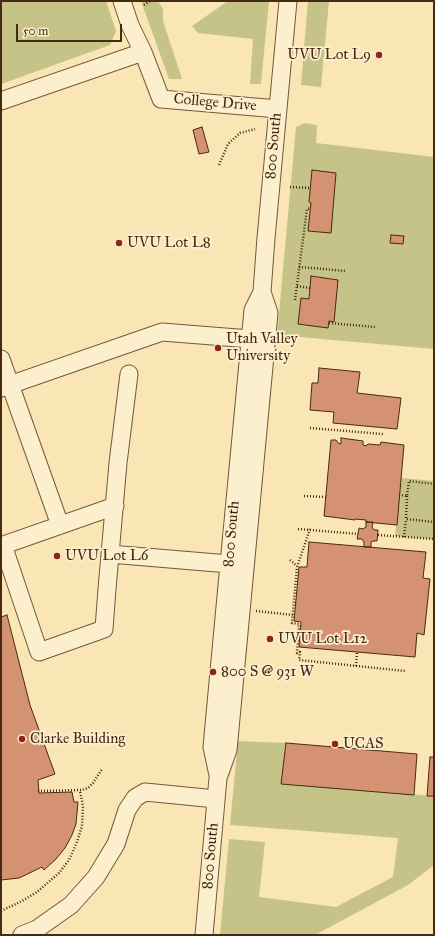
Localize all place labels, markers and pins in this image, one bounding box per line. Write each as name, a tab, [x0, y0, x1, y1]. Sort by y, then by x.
place label: UVU Lot L9	[287, 46, 371, 64]
marker: UVU Lot L9	[374, 50, 384, 60]
place label: UVU Lot L8	[127, 234, 211, 252]
marker: UVU Lot L8	[114, 238, 124, 248]
place label: Utah Valley University	[226, 330, 298, 365]
marker: Utah Valley University	[213, 343, 223, 353]
place label: UVU Lot L6	[65, 547, 148, 565]
marker: UVU Lot L6	[52, 551, 62, 561]
place label: UVU Lot L12	[278, 630, 367, 648]
marker: UVU Lot L12	[265, 634, 275, 644]
place label: 800 S @ 931 W	[221, 663, 314, 681]
marker: 800 S @ 931 W	[208, 667, 218, 677]
place label: Clarke Building	[30, 730, 125, 748]
marker: Clarke Building	[17, 734, 27, 744]
place label: UCAS	[343, 735, 384, 753]
marker: UCAS	[330, 739, 340, 749]

